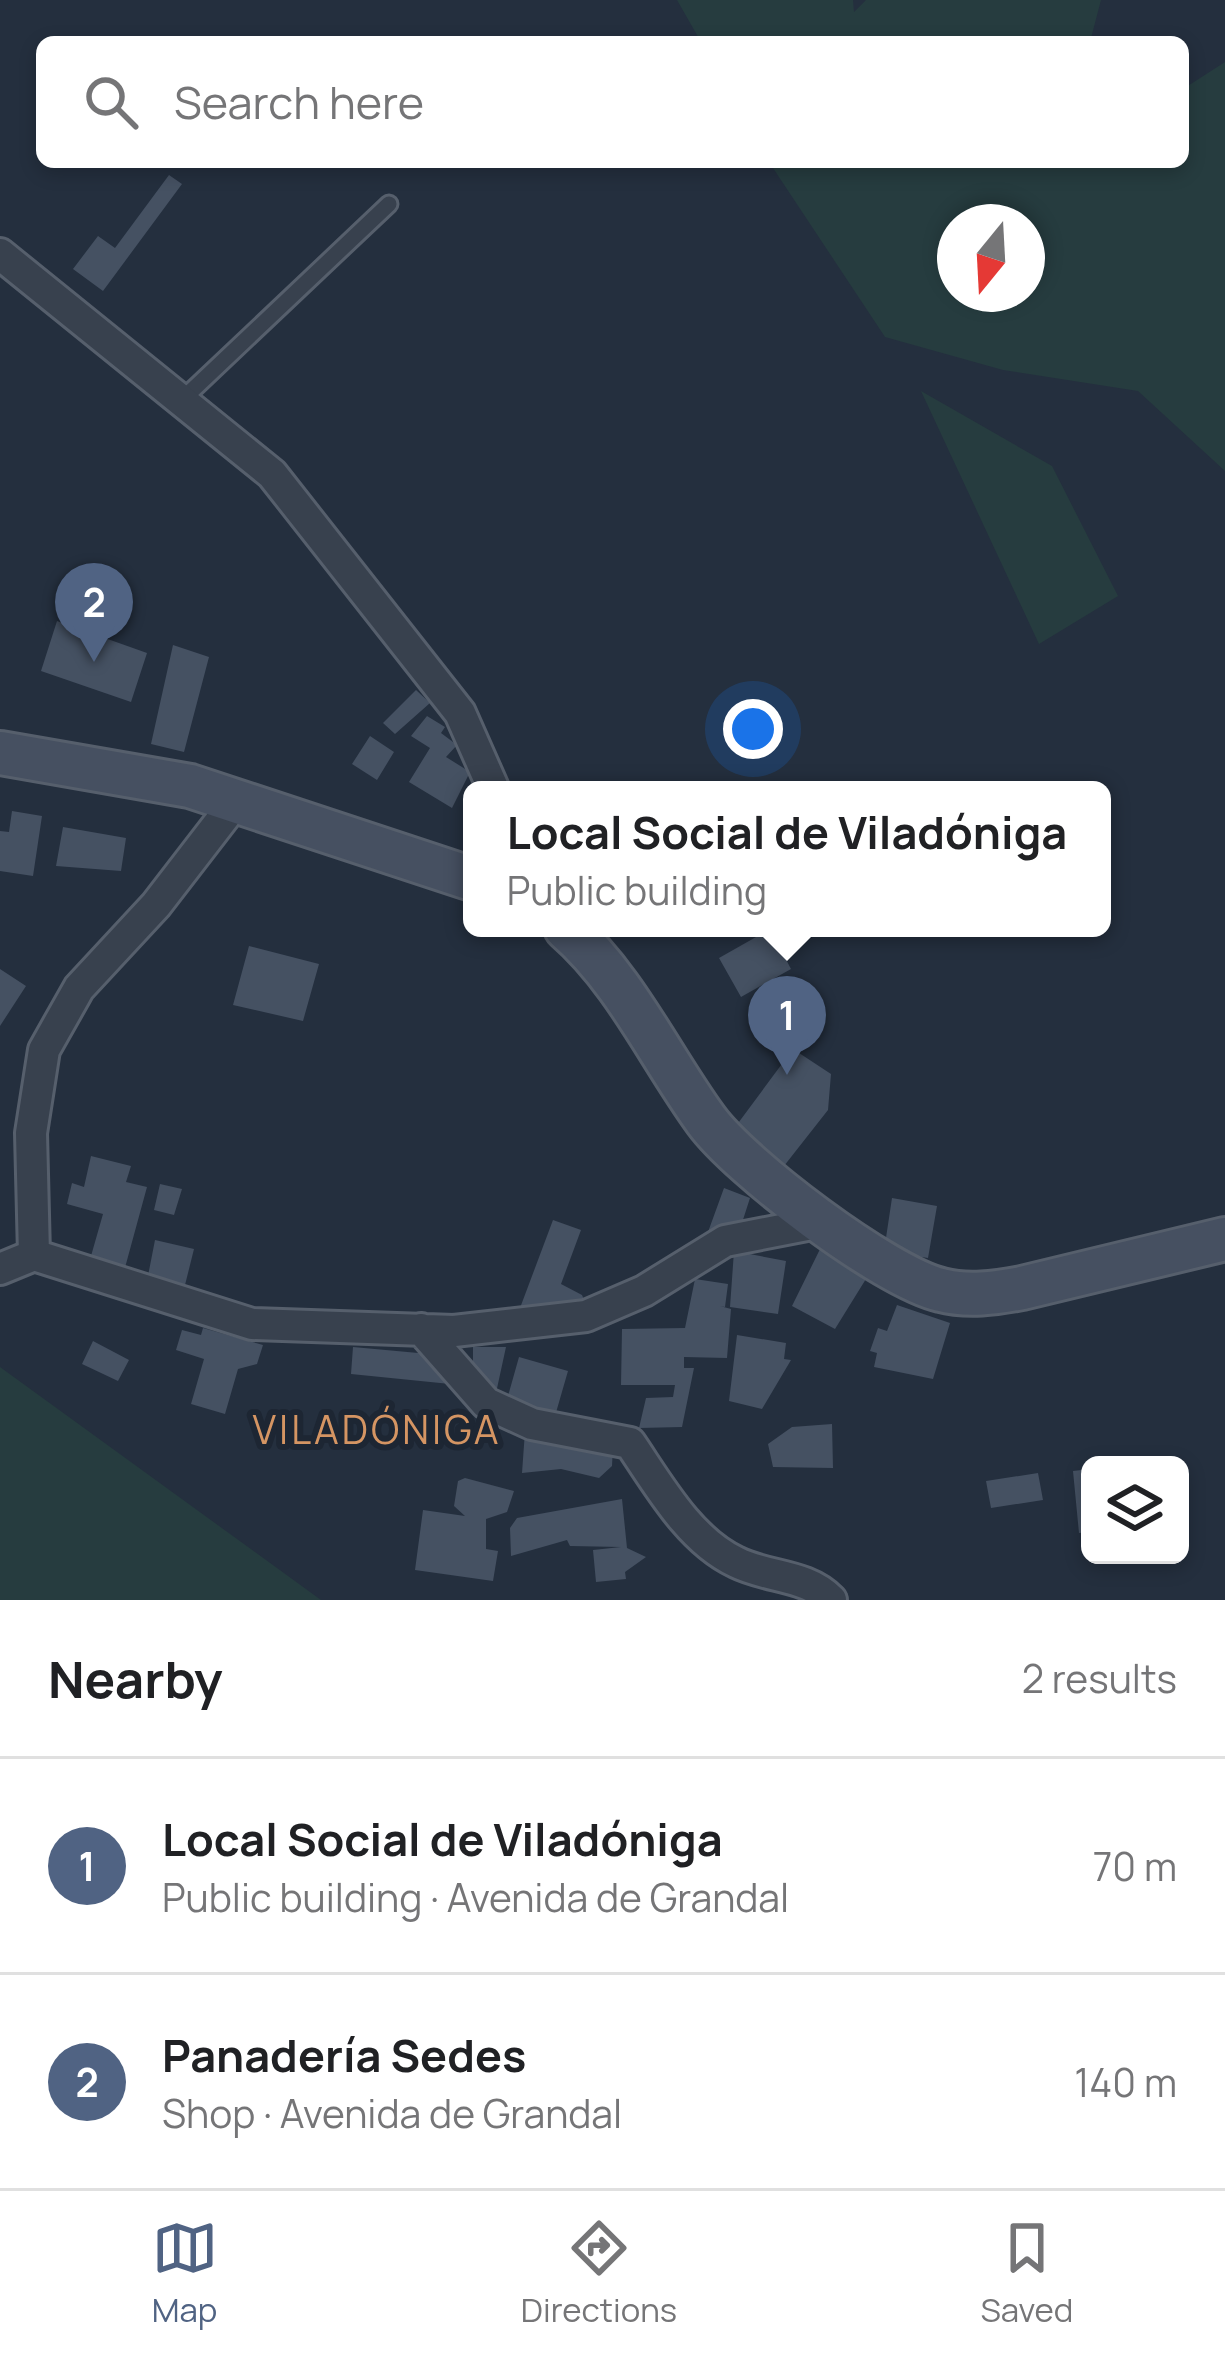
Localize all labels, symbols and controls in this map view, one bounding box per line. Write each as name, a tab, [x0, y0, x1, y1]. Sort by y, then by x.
search box	[36, 36, 1189, 168]
icon: search	[78, 69, 144, 135]
text: Search here	[174, 71, 424, 133]
north arrow	[937, 204, 1045, 312]
pin: 2	[55, 563, 133, 662]
your location	[723, 699, 783, 759]
popup	[463, 781, 1111, 937]
text: Local Social de Viladóniga	[507, 801, 1067, 863]
text: Public building	[507, 863, 767, 917]
pin: 1	[748, 976, 826, 1075]
district label: VILADÓNIGA	[253, 1402, 501, 1456]
map controls	[1081, 1456, 1189, 1564]
button: layers	[1081, 1456, 1189, 1564]
text: Nearby	[48, 1644, 223, 1713]
text: 2 results	[1022, 1651, 1177, 1705]
text: Local Social de Viladóniga	[162, 1808, 723, 1870]
text: 1	[78, 1839, 96, 1893]
text: 70 m	[1093, 1839, 1177, 1893]
text: Public building · Avenida de Grandal	[162, 1870, 789, 1924]
text: Panadería Sedes	[162, 2024, 526, 2086]
text: 2	[75, 2055, 99, 2109]
text: 140 m	[1074, 2055, 1177, 2109]
text: Shop · Avenida de Grandal	[162, 2086, 622, 2140]
tab: Map	[152, 2215, 218, 2332]
tab: Directions	[521, 2215, 677, 2332]
tab: Saved	[980, 2215, 1073, 2332]

